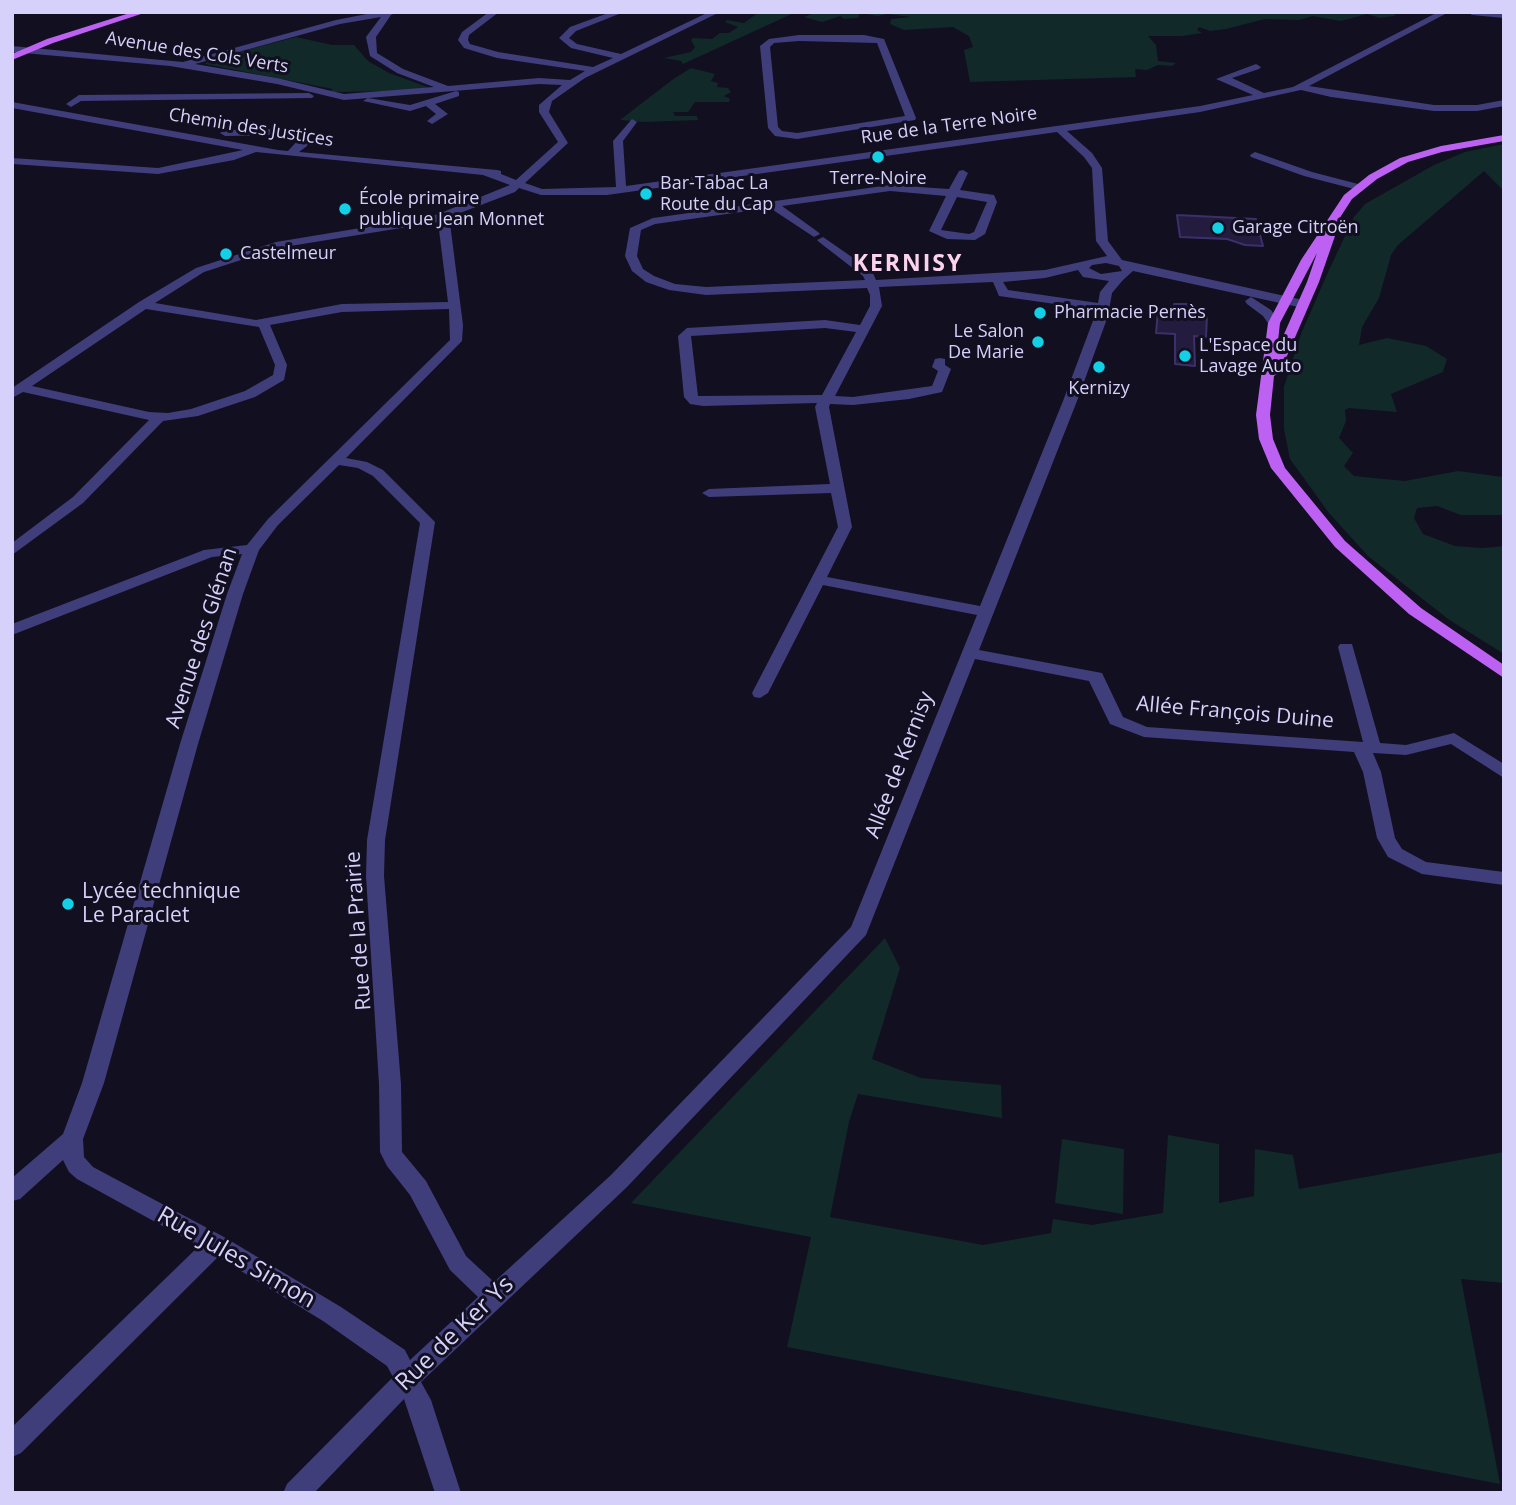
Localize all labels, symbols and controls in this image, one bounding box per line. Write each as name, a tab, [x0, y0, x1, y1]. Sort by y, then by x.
street label: Avenue des Cols Verts	[104, 28, 290, 78]
street label: Rue de la Terre Noire	[859, 103, 1039, 149]
street label: Chemin des Justices	[167, 104, 335, 152]
marker: Terre-Noire	[870, 149, 886, 165]
place label: Terre-Noire	[829, 168, 927, 190]
place label: Bar-Tabac La Route du Cap	[660, 173, 773, 216]
marker: Bar-Tabac La Route du Cap	[638, 186, 654, 202]
place label: École primaire publique Jean Monnet	[359, 188, 544, 230]
marker: École primaire publique Jean Monnet	[337, 201, 353, 217]
place label: Garage Citroën	[1232, 217, 1359, 239]
marker: Garage Citroën	[1210, 220, 1226, 236]
place label: Castelmeur	[240, 243, 336, 265]
marker: Castelmeur	[218, 246, 234, 262]
district label: KERNISY	[854, 250, 962, 278]
place label: Pharmacie Pernès	[1054, 302, 1206, 324]
marker: Pharmacie Pernès	[1032, 305, 1048, 321]
place label: Le Salon De Marie	[948, 321, 1024, 364]
marker: Le Salon De Marie	[1030, 334, 1046, 350]
place label: L'Espace du Lavage Auto	[1199, 335, 1302, 378]
marker: L'Espace du Lavage Auto	[1177, 348, 1193, 364]
marker: Kernizy	[1091, 359, 1107, 375]
place label: Kernizy	[1068, 378, 1130, 400]
street label: Avenue des Glénan	[161, 544, 243, 732]
street label: Allée de Kernisy	[860, 688, 940, 842]
street label: Allée François Duine	[1135, 692, 1335, 734]
street label: Rue de la Prairie	[341, 851, 377, 1011]
place label: Lycée technique Le Paraclet	[82, 879, 240, 929]
marker: Lycée technique Le Paraclet	[60, 896, 76, 912]
street label: Rue Jules Simon	[152, 1201, 320, 1315]
street label: Rue de Ker Ys	[390, 1271, 520, 1397]

